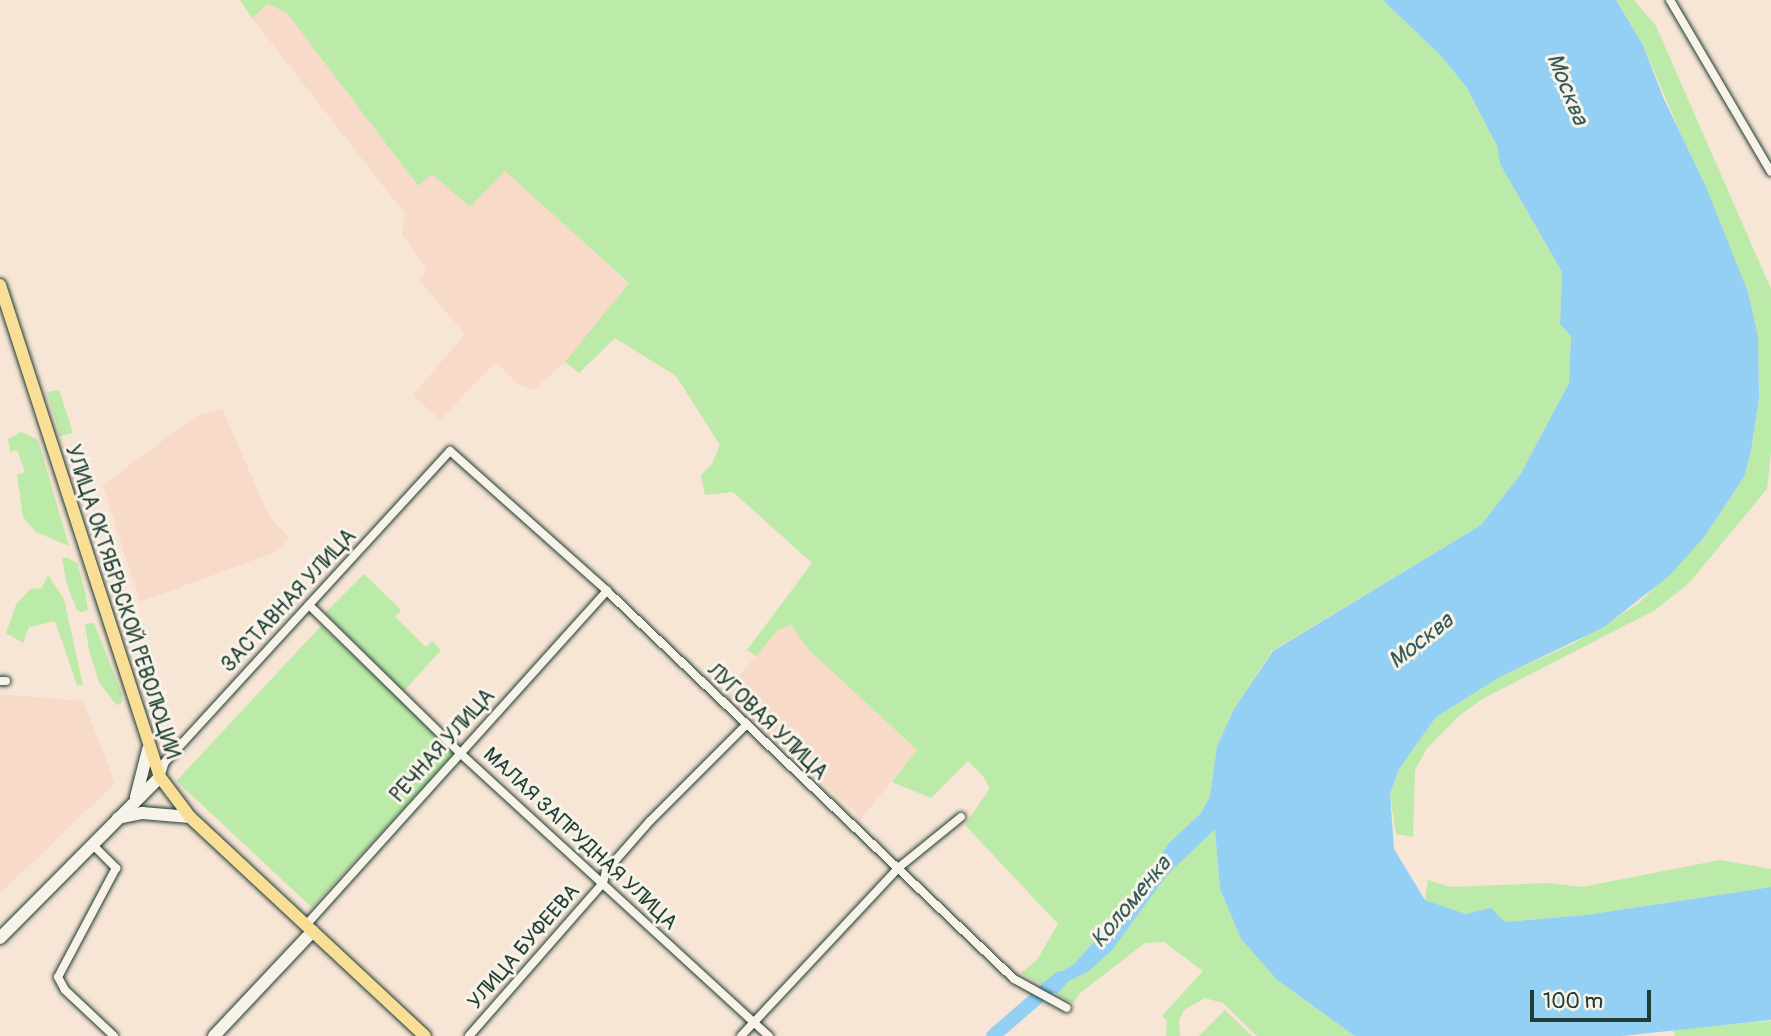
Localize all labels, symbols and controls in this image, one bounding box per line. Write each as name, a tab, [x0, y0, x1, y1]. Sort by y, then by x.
water label: Москва	[1540, 49, 1594, 129]
street label: УЛИЦА ОКТЯБРЬСКОЙ РЕВОЛЮЦИИ	[59, 442, 185, 762]
street label: ЗАСТАВНАЯ УЛИЦА	[216, 524, 362, 678]
water label: Москва	[1383, 607, 1459, 675]
street label: ЛУГОВАЯ УЛИЦА	[702, 658, 832, 786]
street label: РЕЧНАЯ УЛИЦА	[385, 684, 501, 808]
street label: МАЛАЯ ЗАПРУДНАЯ УЛИЦА	[478, 742, 682, 936]
water label: Коломенка	[1085, 851, 1177, 953]
street label: УЛИЦА БУФЕЕВА	[463, 879, 585, 1015]
scale bar	[1533, 976, 1654, 1020]
text: 100 m	[1543, 988, 1603, 1015]

